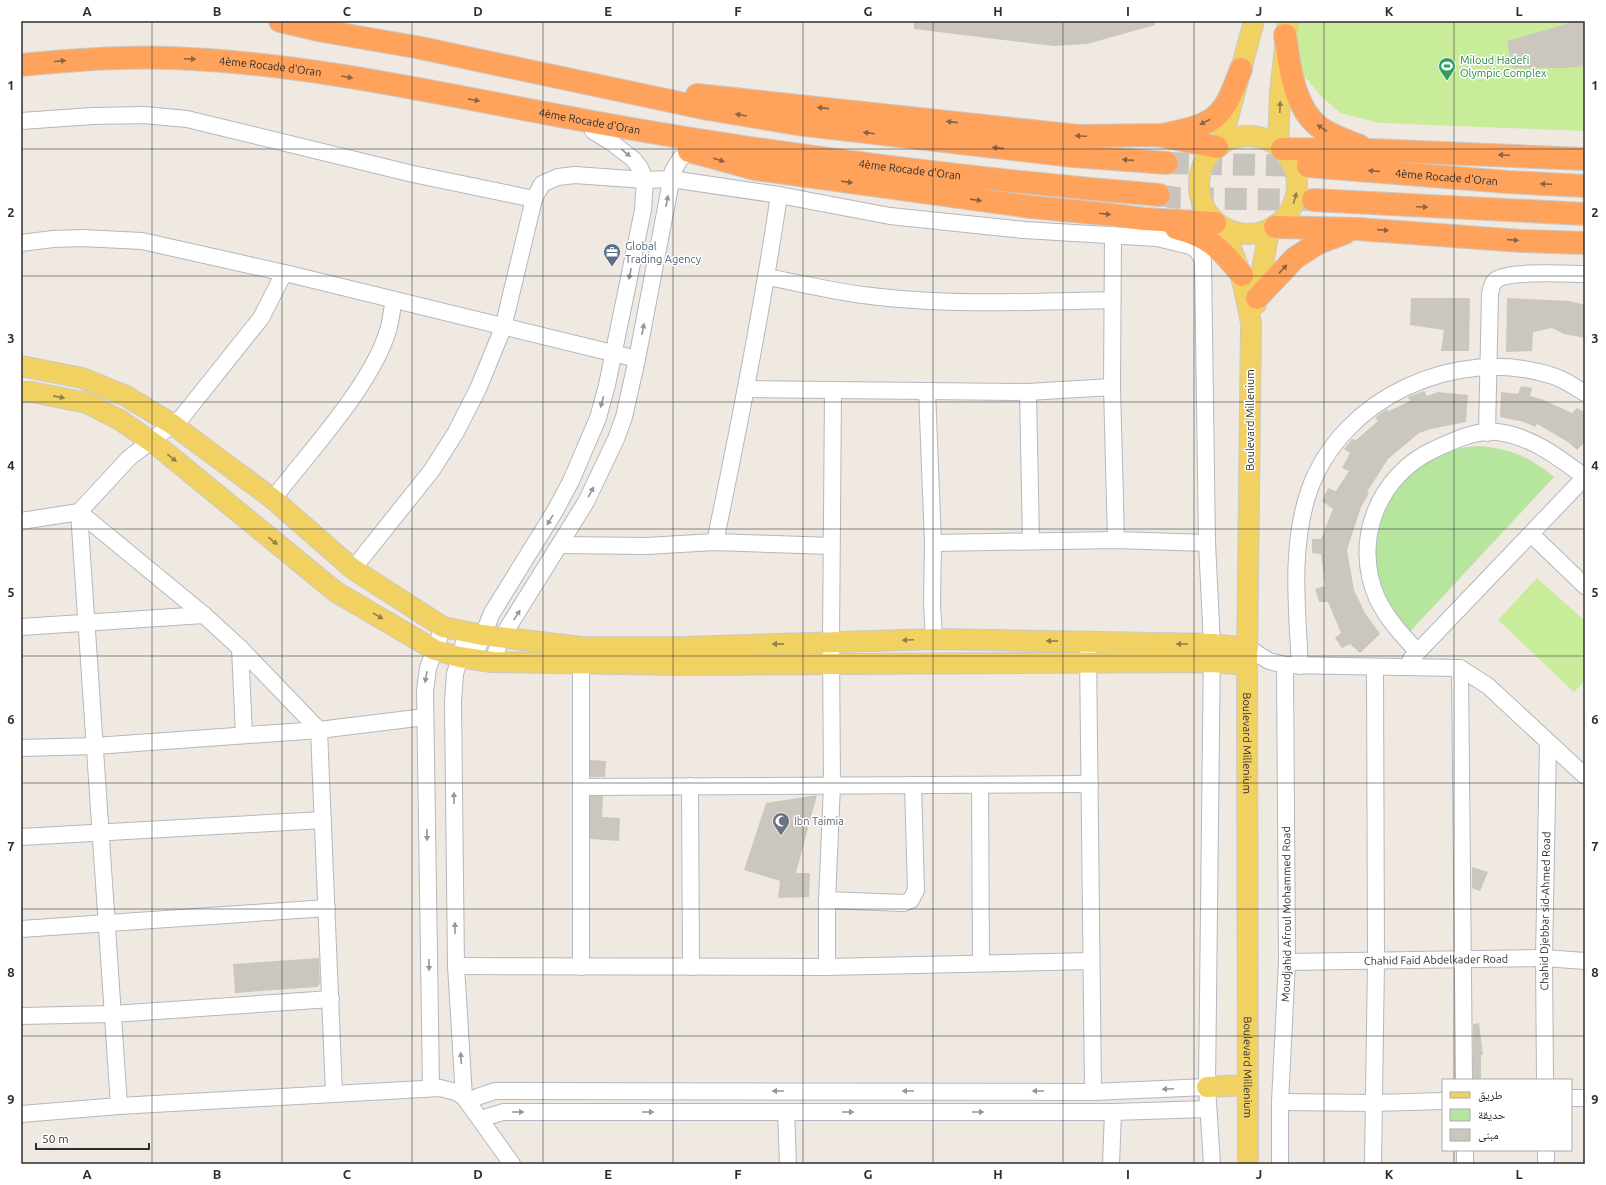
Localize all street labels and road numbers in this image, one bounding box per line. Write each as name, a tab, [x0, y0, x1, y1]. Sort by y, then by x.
street label: 4ème Rocade d'Oran	[219, 55, 322, 79]
street label: 4ème Rocade d'Oran	[538, 106, 641, 136]
street label: 4ème Rocade d'Oran	[858, 157, 962, 182]
street label: 4ème Rocade d'Oran	[1395, 167, 1498, 187]
street label: Boulevard Millenium	[1244, 369, 1256, 471]
street label: Boulevard Millenium	[1241, 692, 1253, 794]
street label: Moudjahid Afroul Mohammed Road	[1279, 826, 1293, 1002]
street label: Chahid Djebbar sid-Ahmed Road	[1538, 831, 1552, 990]
street label: Chahid Faid Abdelkader Road	[1364, 953, 1508, 967]
street label: Boulevard Millenium	[1242, 1016, 1254, 1118]

